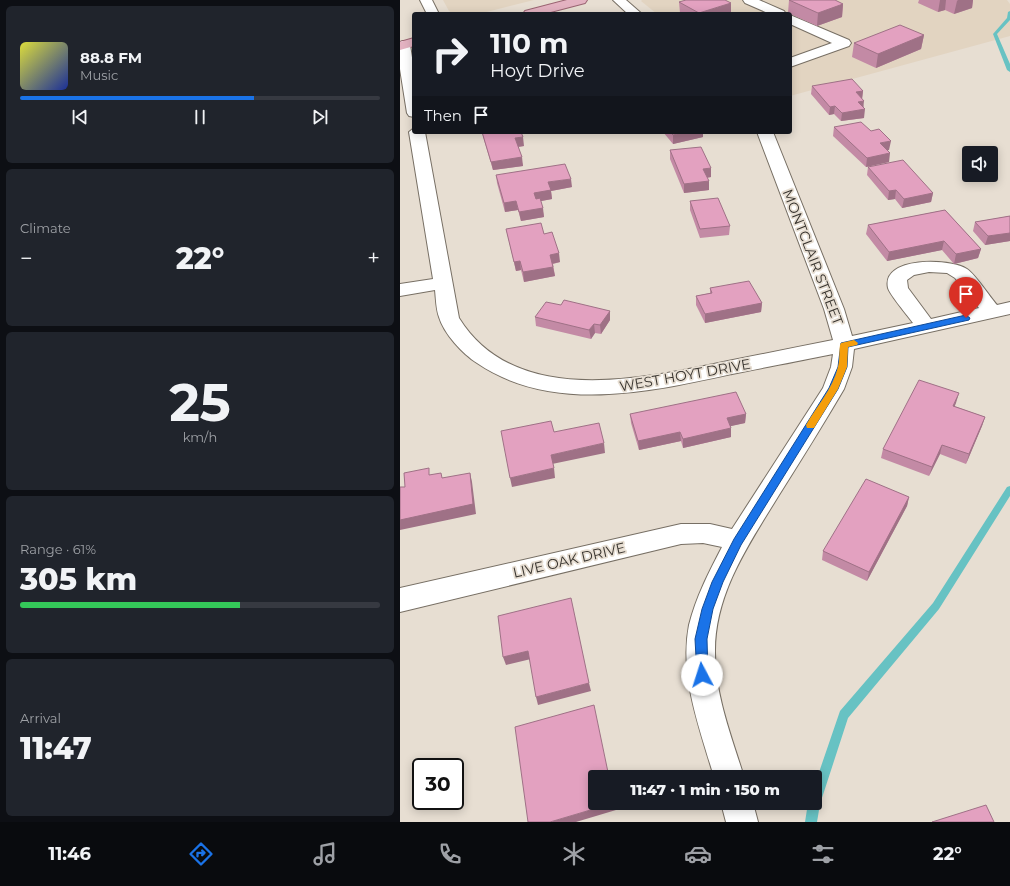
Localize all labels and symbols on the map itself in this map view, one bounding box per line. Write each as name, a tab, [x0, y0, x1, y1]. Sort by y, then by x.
street label: MONTCLAIR STREET	[779, 187, 847, 327]
pin	[949, 277, 983, 318]
street label: WEST HOYT DRIVE	[618, 355, 752, 395]
street label: LIVE OAK DRIVE	[511, 538, 627, 582]
position arrow	[681, 654, 723, 696]
speed limit sign: 30	[412, 758, 464, 810]

